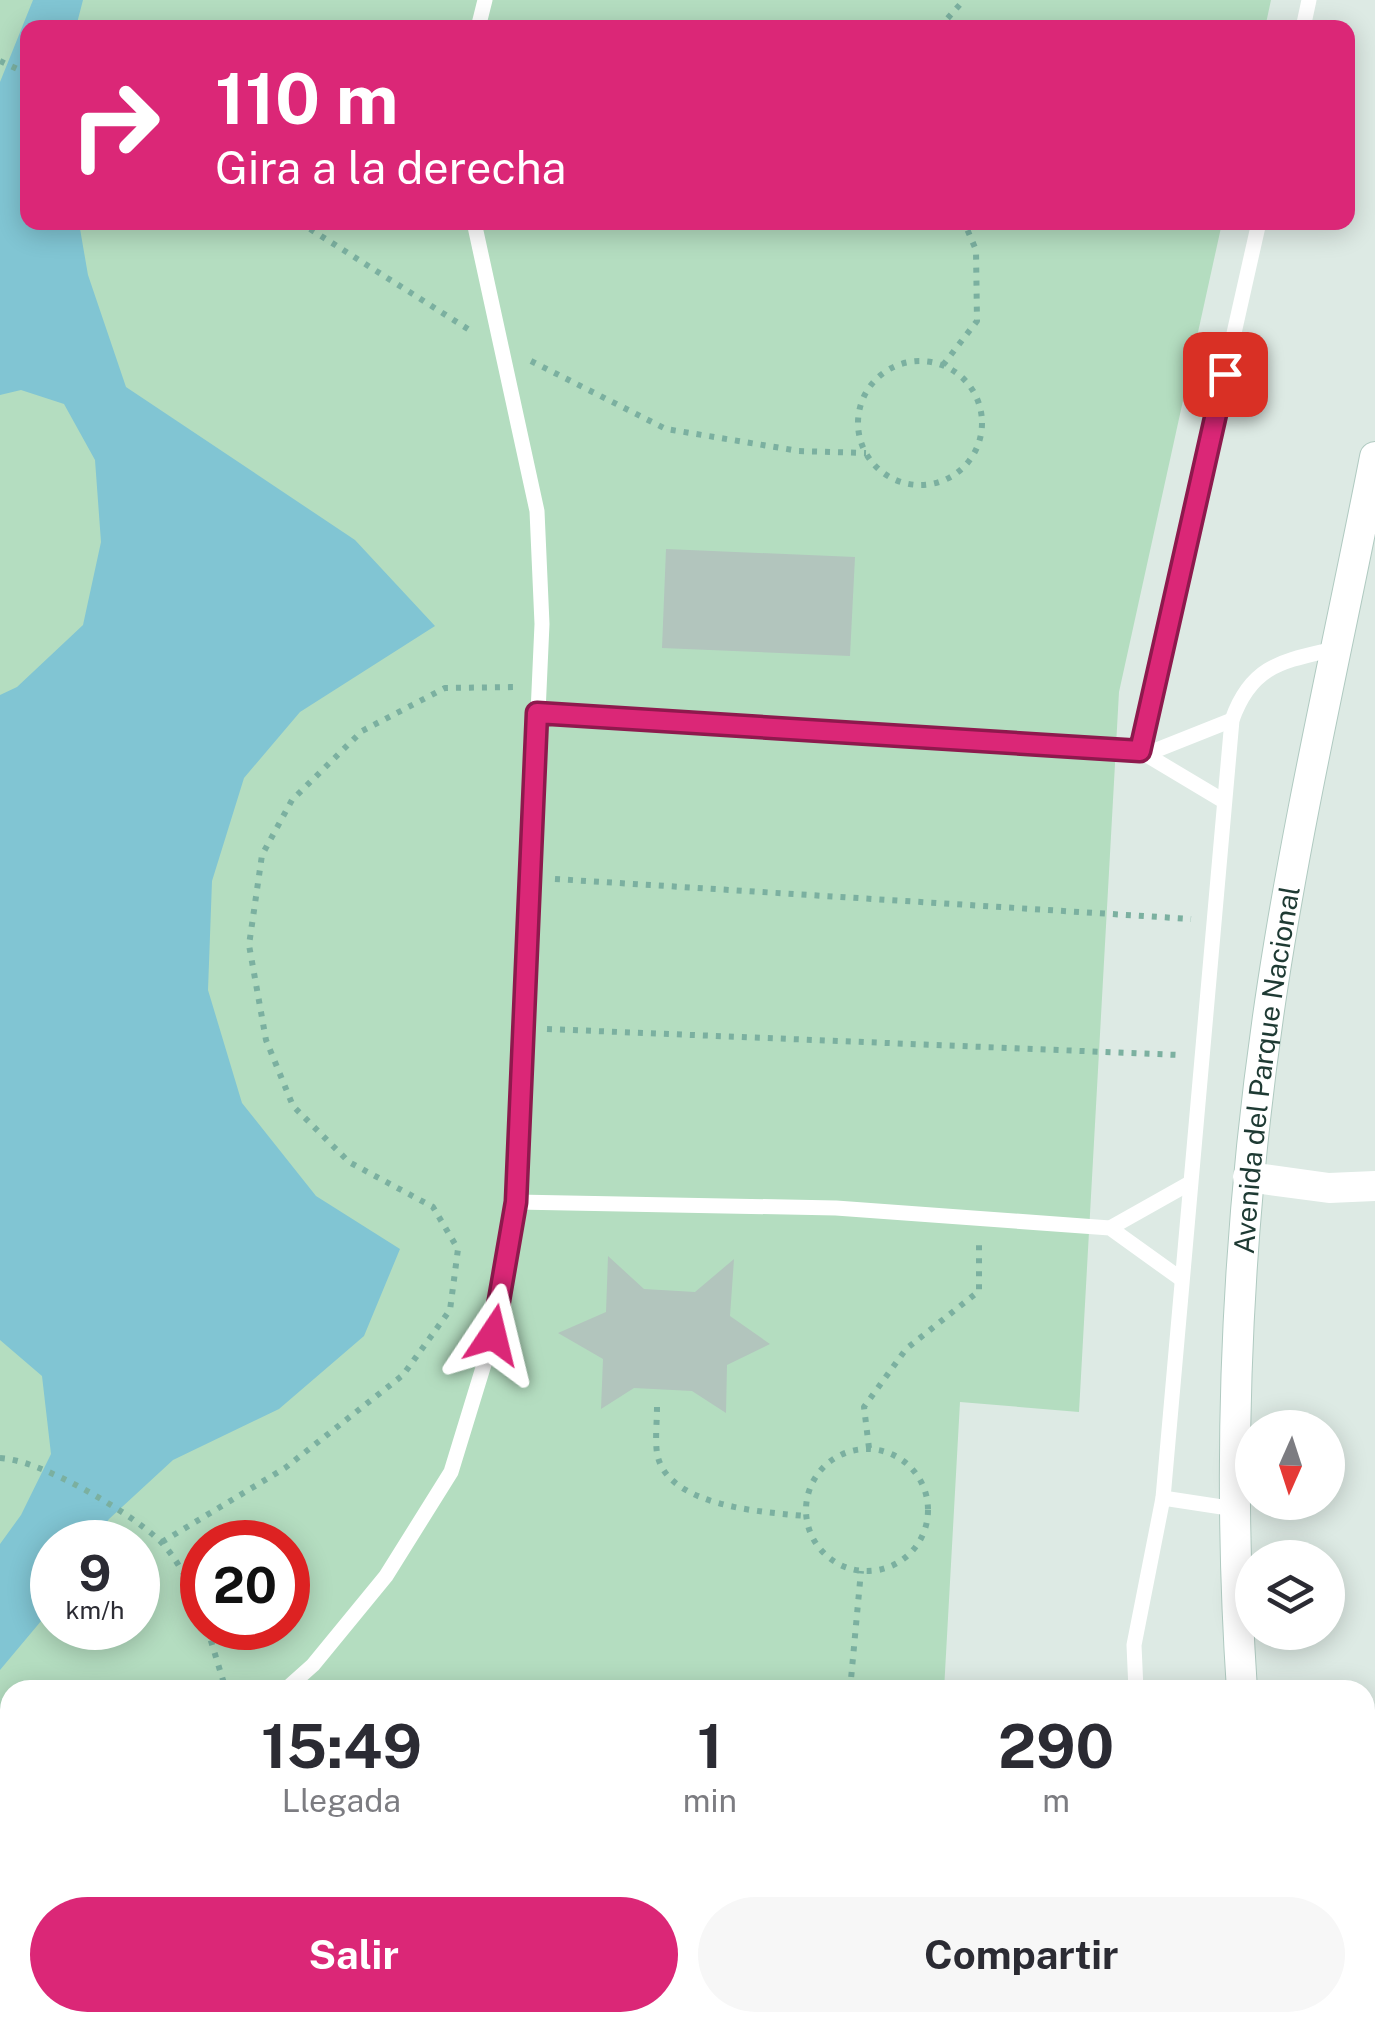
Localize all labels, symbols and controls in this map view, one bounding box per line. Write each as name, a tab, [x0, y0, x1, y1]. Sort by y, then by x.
text: 110 m	[215, 57, 399, 140]
icon: right	[50, 60, 180, 190]
text: Gira a la derecha	[215, 141, 566, 194]
pin	[1183, 332, 1268, 417]
icon: arrive	[1198, 347, 1253, 402]
street label: Avenida del Parque Nacional	[1226, 883, 1305, 1255]
position arrow	[441, 1283, 545, 1387]
north arrow	[1235, 1410, 1345, 1520]
map controls	[1235, 1410, 1345, 1650]
speed limit sign: 20	[180, 1520, 310, 1650]
button: layers	[1235, 1540, 1345, 1650]
text: 9	[79, 1543, 111, 1602]
text: km/h	[66, 1595, 124, 1625]
text: 15:49	[261, 1711, 422, 1782]
text: 1	[697, 1711, 723, 1782]
text: 290	[998, 1711, 1114, 1782]
text: Llegada	[282, 1782, 401, 1819]
text: min	[683, 1782, 737, 1819]
text: m	[1042, 1782, 1070, 1819]
button: Salir	[30, 1897, 678, 2012]
button: Compartir	[698, 1897, 1345, 2012]

